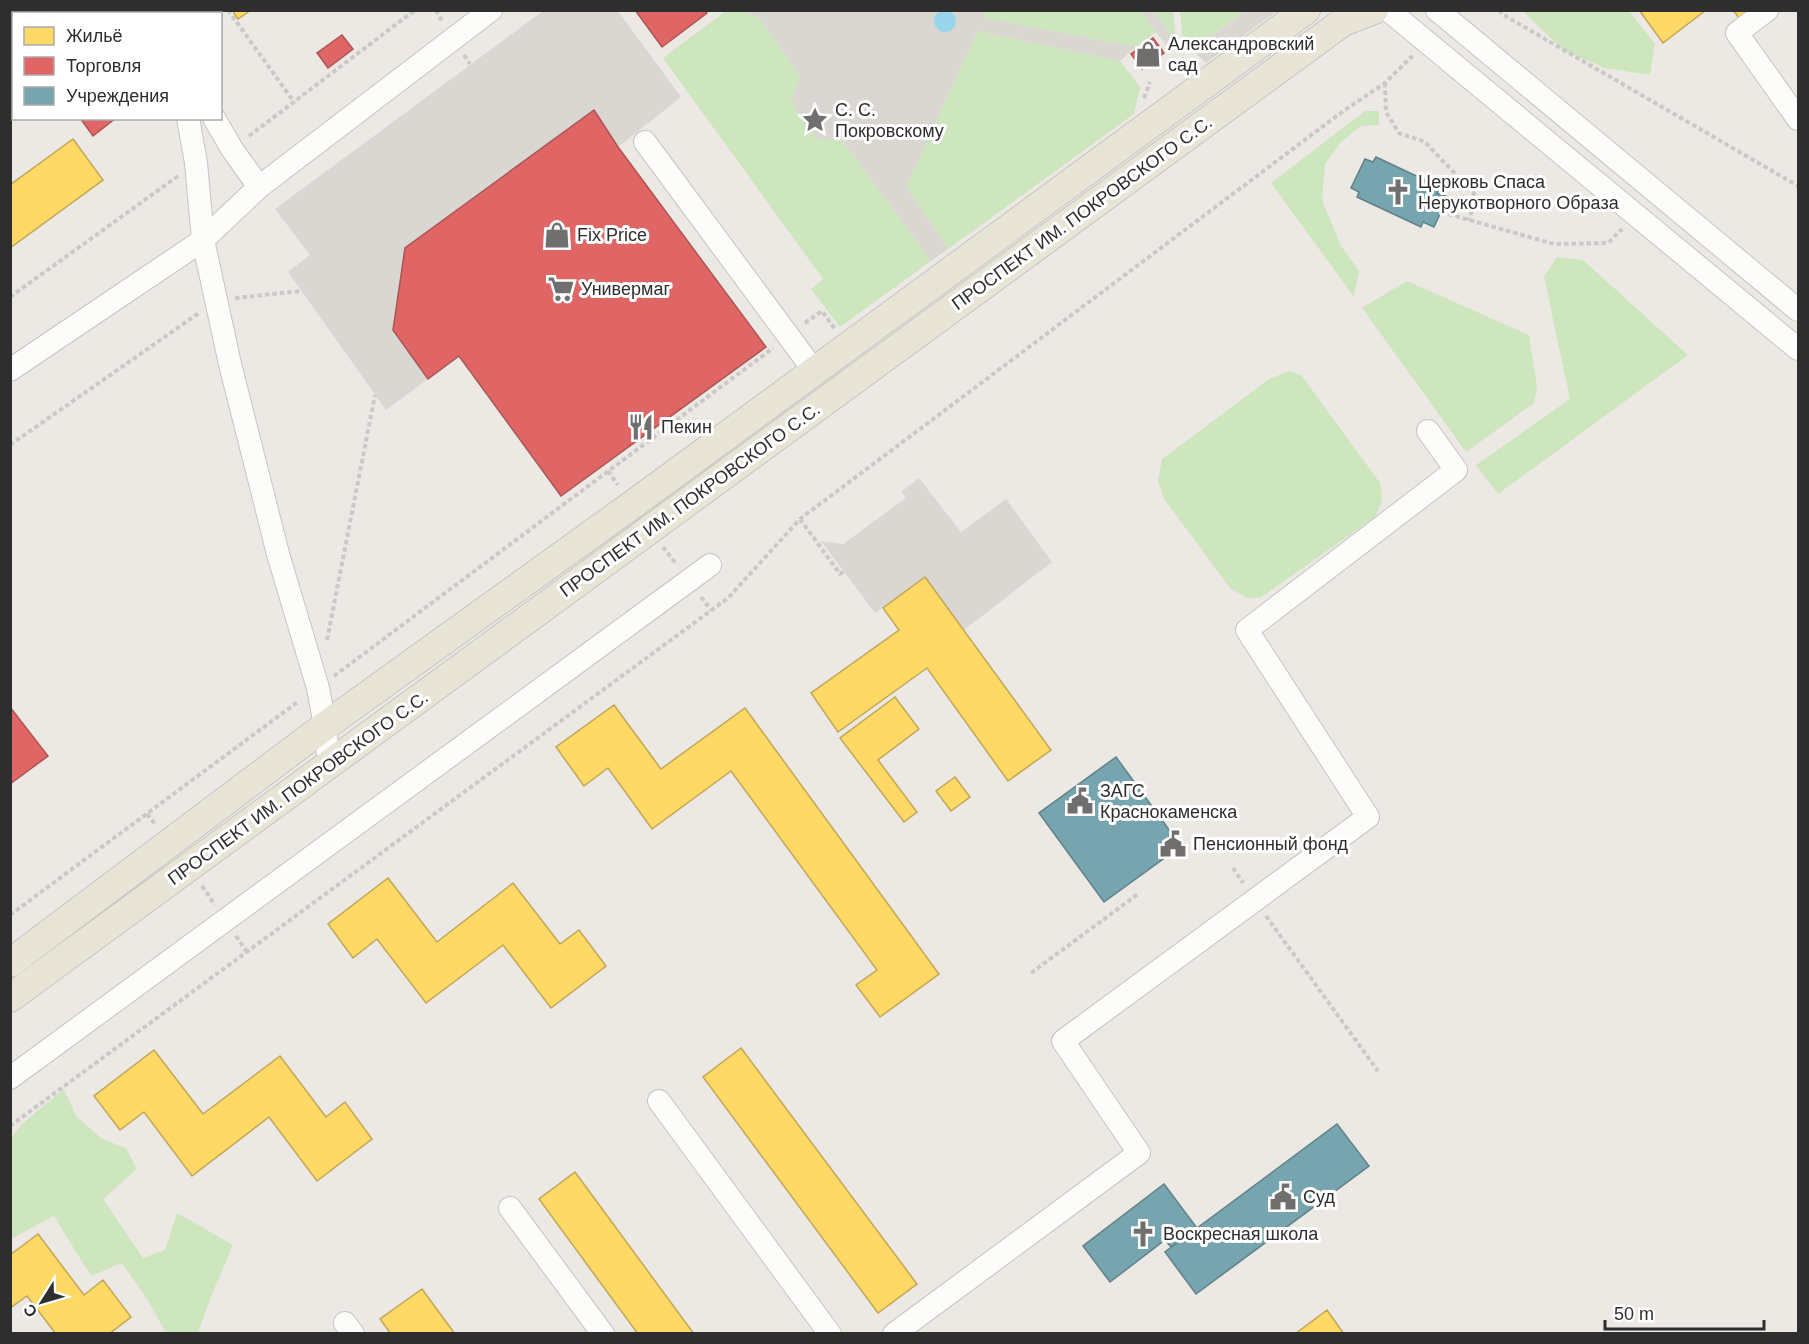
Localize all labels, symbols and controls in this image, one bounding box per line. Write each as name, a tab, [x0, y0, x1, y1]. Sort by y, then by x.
legend	[12, 12, 222, 120]
text: Жильё	[66, 26, 123, 46]
place label: Александровский сад	[1168, 34, 1314, 75]
shop icon: Александровский сад	[1133, 39, 1163, 69]
text: Торговля	[66, 56, 141, 76]
text: Учреждения	[66, 86, 169, 106]
place label: С. С. Покровскому	[835, 100, 944, 141]
place icon: С. С. Покровскому	[800, 105, 830, 135]
street label: ПРОСПЕКТ ИМ. ПОКРОВСКОГО С.С.	[948, 112, 1216, 314]
place label: Церковь Спаса Нерукотворного Образа	[1418, 172, 1620, 213]
church icon: Церковь Спаса Нерукотворного Образа	[1383, 177, 1413, 207]
shop icon: Fix Price	[542, 220, 572, 250]
place label: Fix Price	[577, 225, 647, 245]
supermarket icon: Универмаг	[546, 274, 576, 304]
place label: Универмаг	[581, 279, 670, 299]
street label: ПРОСПЕКТ ИМ. ПОКРОВСКОГО С.С.	[556, 399, 824, 601]
restaurant icon: Пекин	[626, 412, 656, 442]
place label: Пекин	[661, 417, 712, 437]
street label: ПРОСПЕКТ ИМ. ПОКРОВСКОГО С.С.	[164, 687, 432, 889]
place label: ЗАГС Краснокаменска	[1100, 781, 1238, 822]
public building icon: ЗАГС Краснокаменска	[1065, 786, 1095, 816]
public building icon: Пенсионный фонд	[1158, 829, 1188, 859]
place label: Пенсионный фонд	[1193, 834, 1349, 854]
public building icon: Суд	[1268, 1182, 1298, 1212]
place label: Суд	[1303, 1187, 1335, 1207]
church icon: Воскресная школа	[1128, 1219, 1158, 1249]
place label: Воскресная школа	[1163, 1224, 1319, 1244]
north arrow	[12, 1272, 72, 1332]
scale bar	[1605, 1293, 1764, 1331]
text: С	[20, 1301, 41, 1320]
text: 50 m	[1614, 1304, 1654, 1324]

